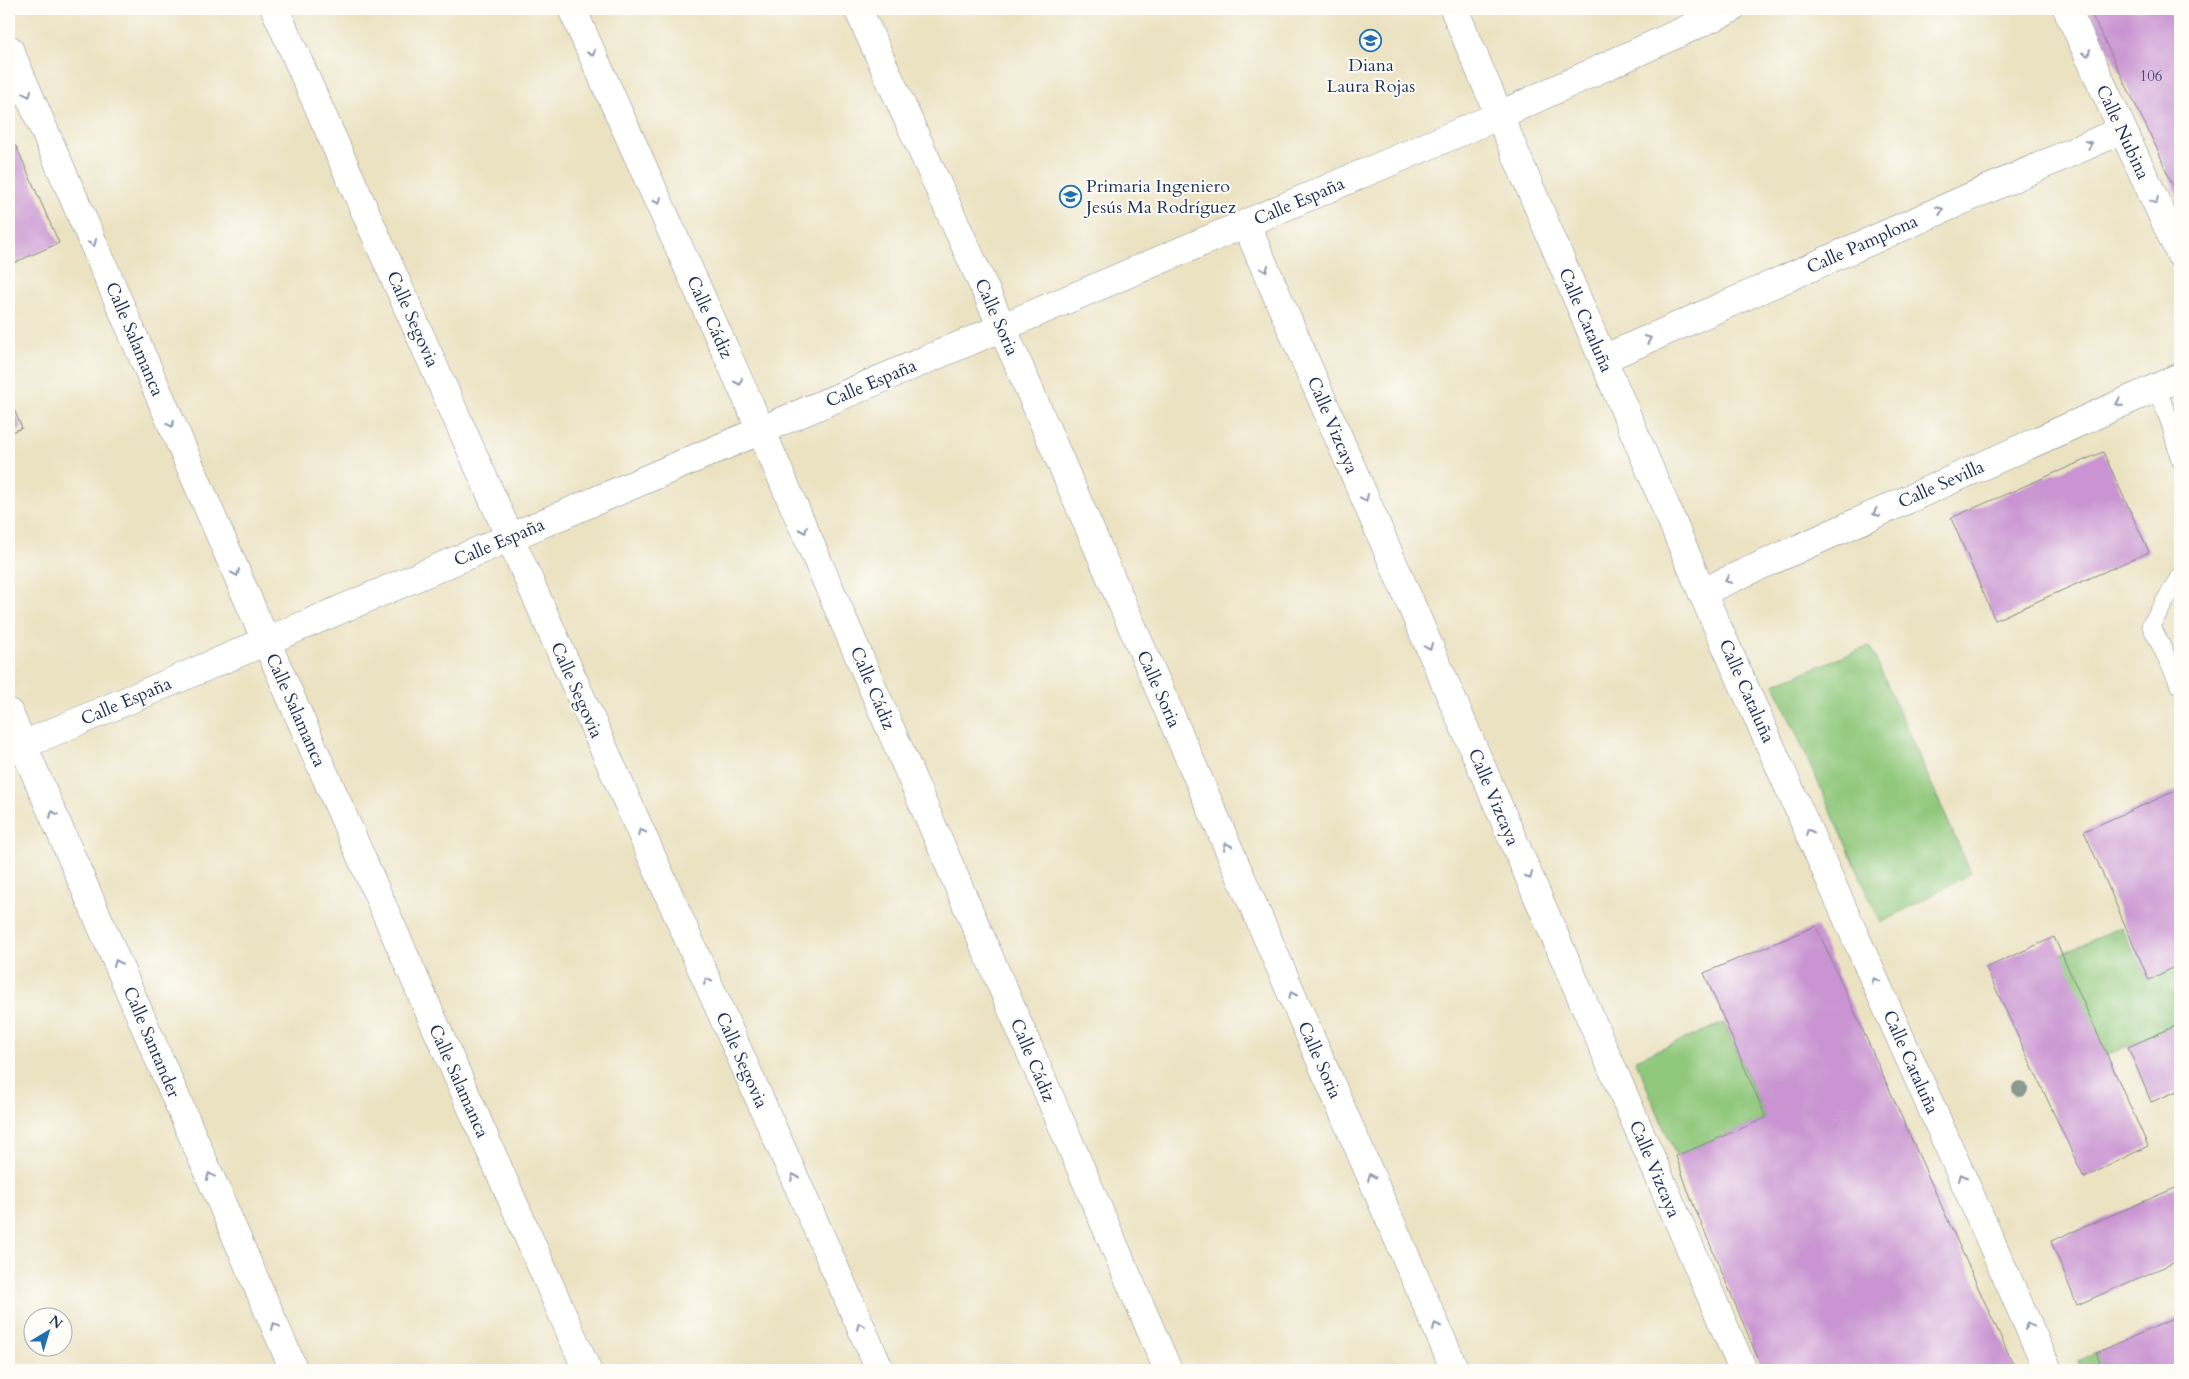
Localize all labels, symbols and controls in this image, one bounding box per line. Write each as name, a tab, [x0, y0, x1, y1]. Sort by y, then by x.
school or university icon: Diana Laura Rojas	[1359, 28, 1383, 52]
one-way arrow	[585, 48, 596, 57]
one-way arrow	[2081, 48, 2091, 57]
place label: Diana Laura Rojas	[1327, 53, 1415, 99]
house number: 106	[2139, 66, 2163, 86]
street label: Calle Nubina	[2090, 81, 2155, 184]
one-way arrow	[22, 89, 33, 98]
one-way arrow	[2084, 140, 2093, 150]
street label: Calle España	[1250, 171, 1349, 232]
place label: Primaria Ingeniero Jesús Ma Rodríguez	[1083, 174, 1236, 220]
school or university icon: Primaria Ingeniero Jesús Ma Rodríguez	[1058, 184, 1082, 208]
one-way arrow	[652, 196, 663, 205]
one-way arrow	[2149, 196, 2159, 205]
one-way arrow	[1935, 205, 1944, 216]
street label: Calle Pamplona	[1803, 209, 1922, 280]
one-way arrow	[86, 238, 97, 247]
one-way arrow	[1260, 264, 1270, 272]
street label: Calle Cataluña	[1552, 264, 1619, 376]
street label: Calle Segovia	[380, 267, 445, 371]
street label: Calle Cádiz	[680, 272, 739, 362]
street label: Calle Soria	[968, 275, 1025, 360]
street label: Calle Salamanca	[99, 278, 170, 400]
one-way arrow	[1643, 335, 1652, 346]
street label: Calle España	[822, 353, 921, 414]
street label: Calle Vizcaya	[1301, 373, 1364, 478]
one-way arrow	[733, 377, 744, 386]
one-way arrow	[2115, 397, 2124, 408]
one-way arrow	[165, 419, 176, 428]
street label: Calle Sevilla	[1894, 454, 1989, 515]
one-way arrow	[1358, 493, 1369, 502]
one-way arrow	[1872, 507, 1881, 518]
street label: Calle España	[450, 512, 549, 573]
one-way arrow	[798, 525, 809, 534]
one-way arrow	[230, 568, 241, 577]
one-way arrow	[1724, 574, 1733, 585]
street label: Calle Cataluña	[1713, 635, 1781, 747]
street label: Calle Segovia	[544, 638, 609, 742]
one-way arrow	[1423, 642, 1434, 651]
street label: Calle Cádiz	[844, 643, 901, 734]
street label: Calle Soria	[1130, 647, 1187, 732]
street label: Calle Salamanca	[259, 649, 332, 771]
street label: Calle España	[77, 671, 176, 732]
street label: Calle Vizcaya	[1462, 745, 1525, 850]
one-way arrow	[48, 810, 59, 819]
one-way arrow	[637, 828, 647, 837]
one-way arrow	[1805, 828, 1816, 837]
one-way arrow	[1223, 842, 1234, 851]
one-way arrow	[1522, 871, 1533, 880]
one-way arrow	[113, 959, 124, 968]
one-way arrow	[703, 977, 713, 986]
one-way arrow	[1871, 977, 1882, 986]
street label: Calle Santander	[117, 983, 186, 1102]
one-way arrow	[1288, 991, 1299, 1000]
street label: Calle Cataluña	[1877, 1006, 1945, 1118]
street label: Calle Segovia	[709, 1008, 774, 1112]
street label: Calle Cádiz	[1004, 1015, 1061, 1106]
street label: Calle Soria	[1291, 1018, 1348, 1103]
street label: Calle Salamanca	[422, 1020, 495, 1142]
street label: Calle Vizcaya	[1623, 1117, 1686, 1222]
one-way arrow	[206, 1173, 216, 1181]
one-way arrow	[790, 1173, 801, 1182]
one-way arrow	[1367, 1173, 1378, 1182]
one-way arrow	[1958, 1173, 1969, 1182]
north arrow	[22, 1306, 72, 1356]
text: N	[45, 1311, 66, 1333]
one-way arrow	[270, 1322, 281, 1331]
one-way arrow	[856, 1322, 867, 1331]
one-way arrow	[1431, 1322, 1442, 1331]
one-way arrow	[2024, 1322, 2035, 1331]

